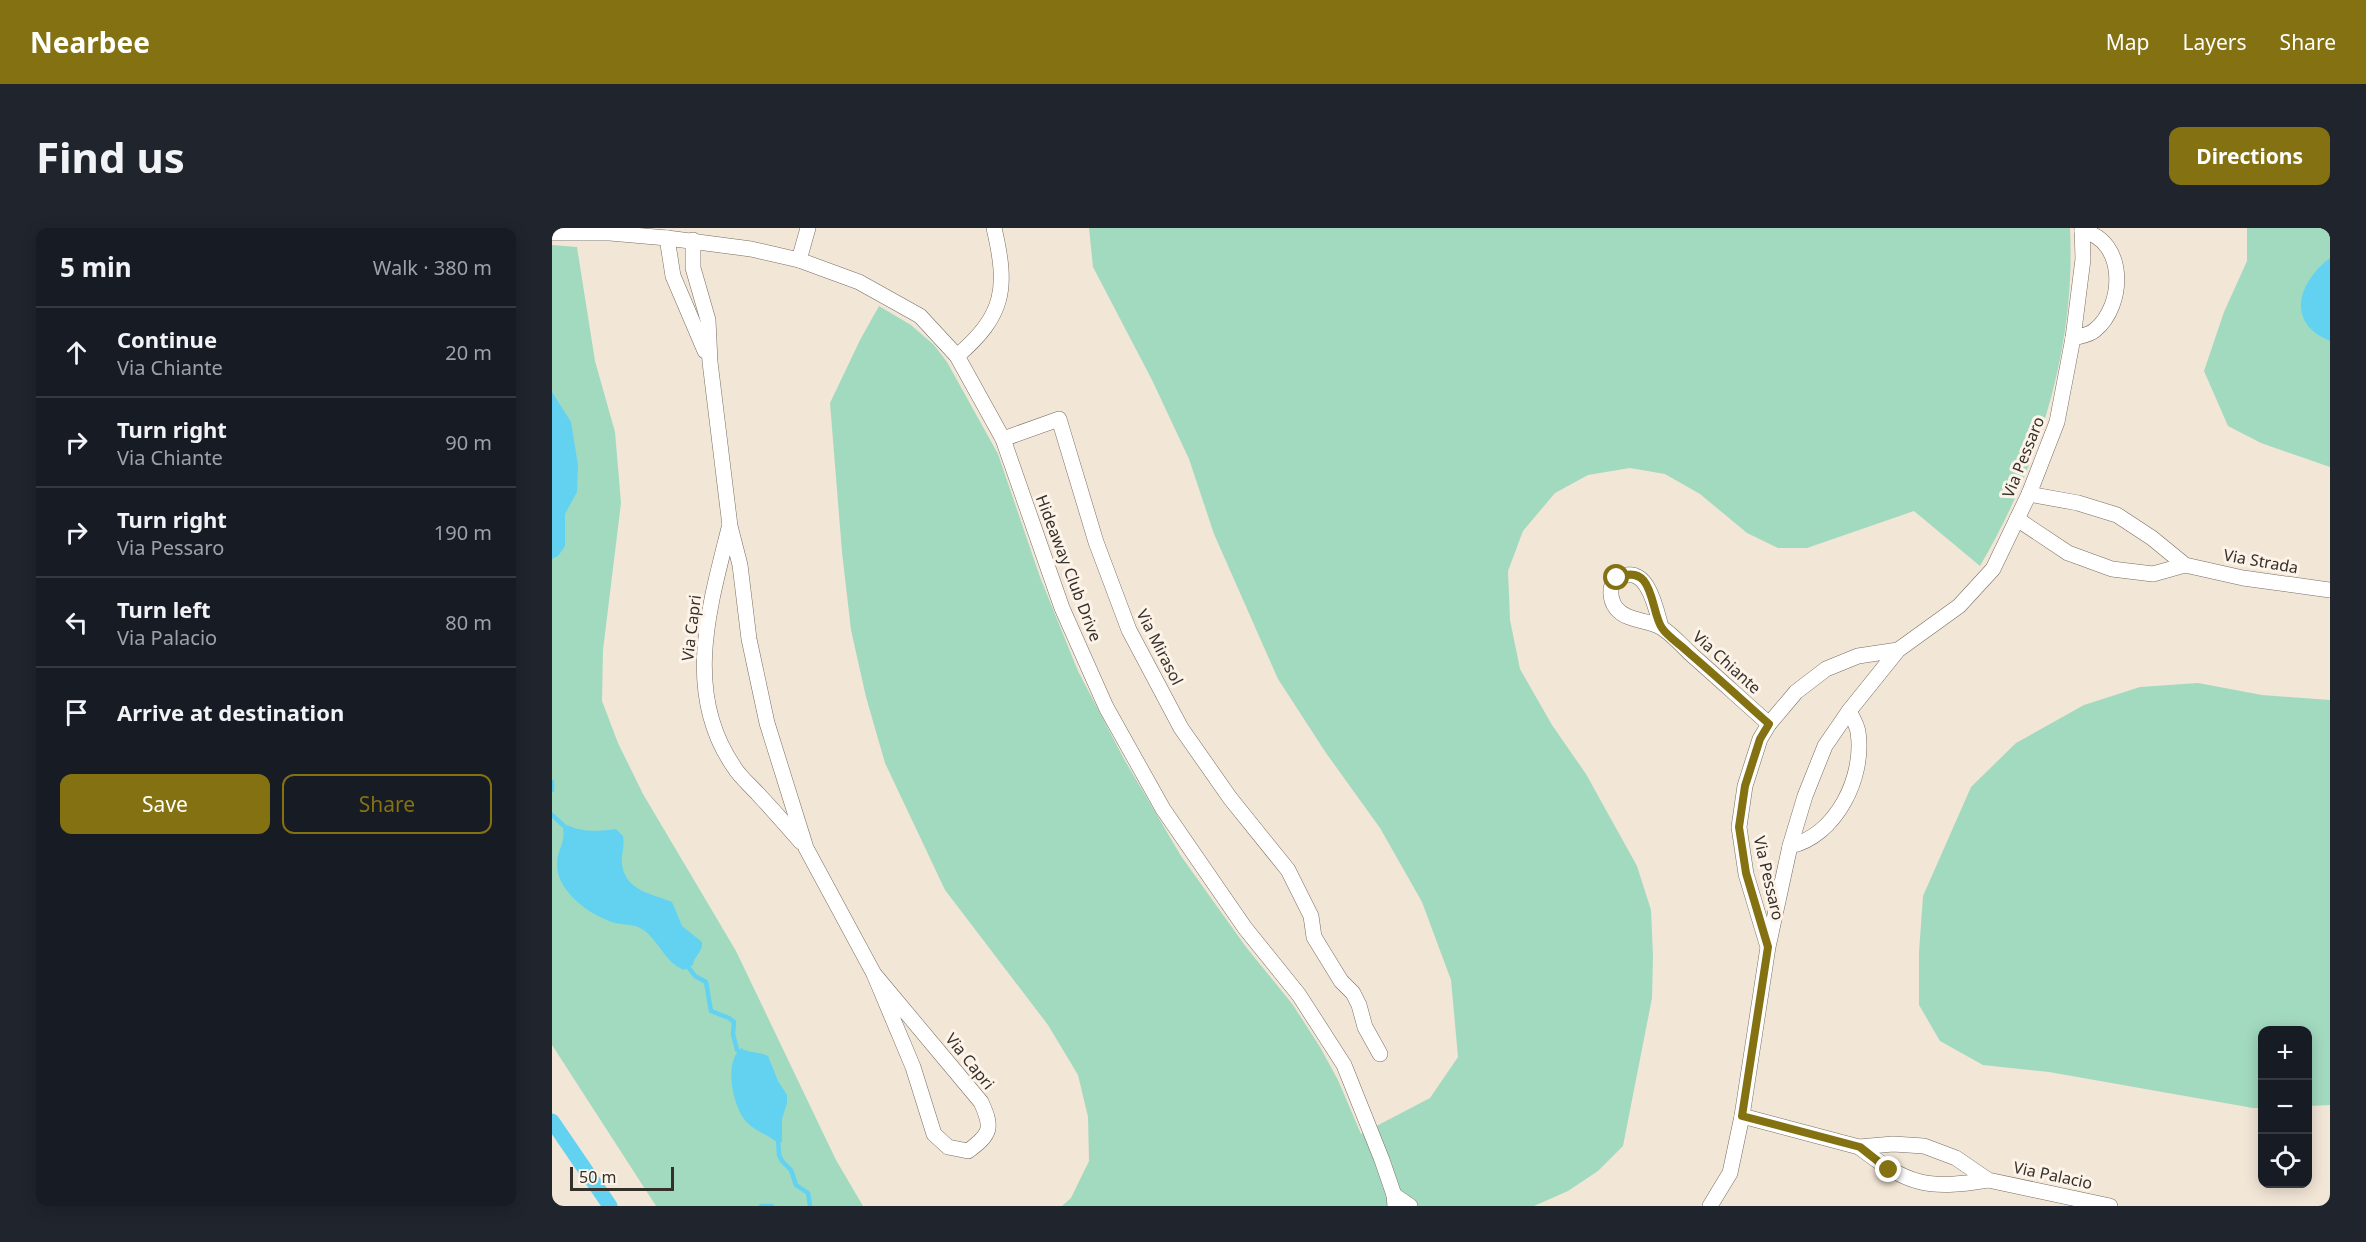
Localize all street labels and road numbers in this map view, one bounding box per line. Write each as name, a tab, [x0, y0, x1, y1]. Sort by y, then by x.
street label: Via Pessaro	[1997, 413, 2049, 501]
street label: Hideaway Club Drive	[1031, 492, 1107, 644]
street label: Via Strada	[2222, 544, 2300, 578]
street label: Via Capri	[676, 594, 706, 662]
street label: Via Mirasol	[1132, 605, 1188, 689]
street label: Via Chiante	[1688, 626, 1766, 698]
street label: Via Pessaro	[1749, 834, 1789, 922]
street label: Via Capri	[941, 1028, 999, 1094]
street label: Via Palacio	[2012, 1156, 2094, 1194]

